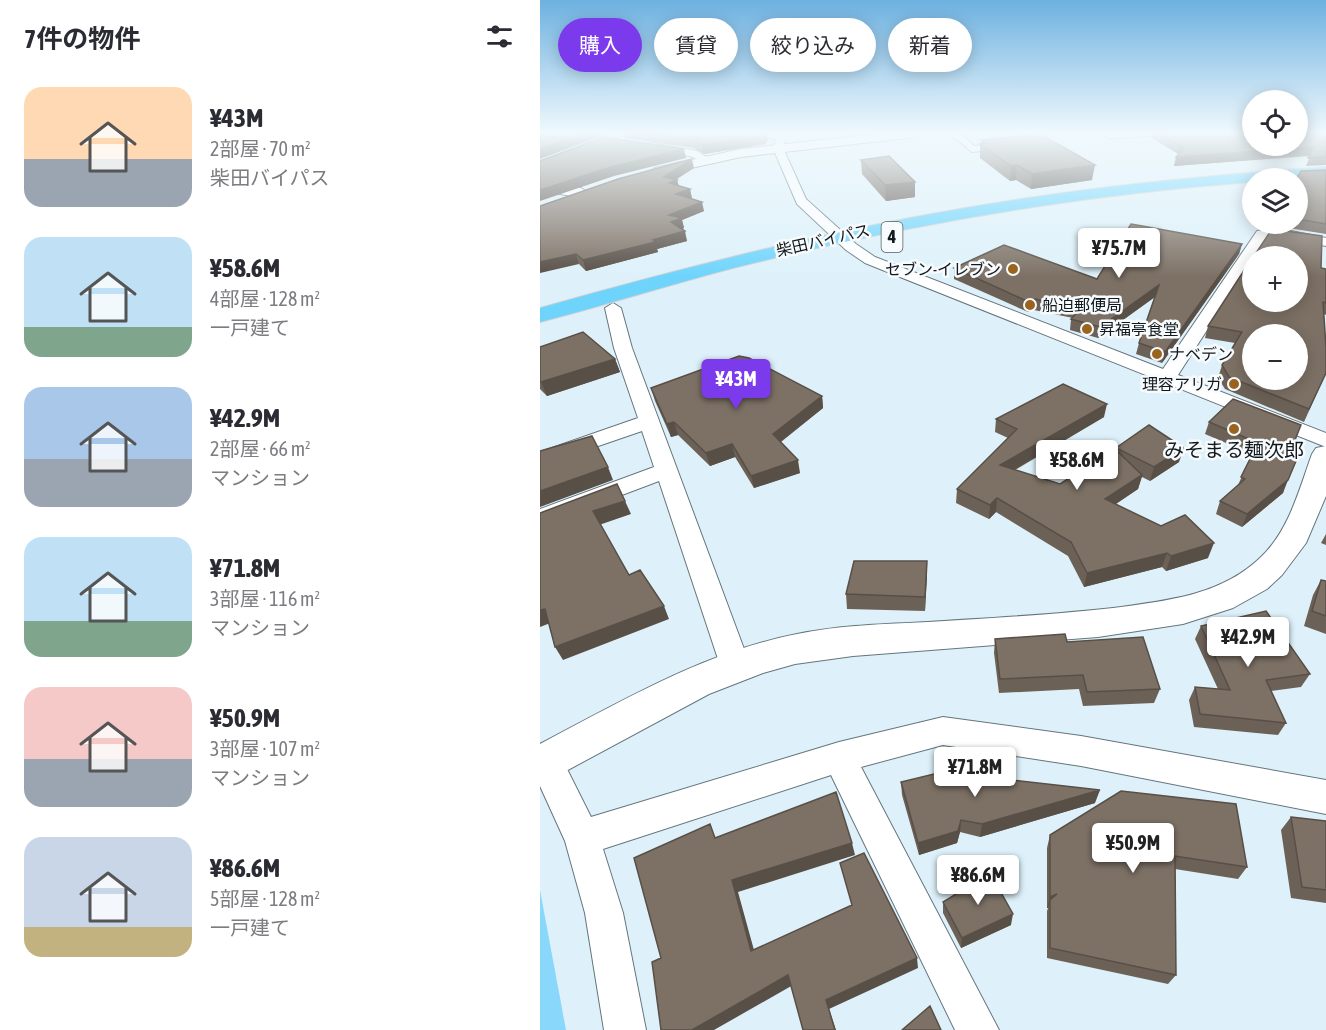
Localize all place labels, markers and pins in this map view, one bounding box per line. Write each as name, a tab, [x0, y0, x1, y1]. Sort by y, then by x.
pin: ¥75.7M	[1070, 228, 1168, 279]
place label: セブン-イレブン	[885, 260, 1001, 278]
marker: セブン-イレブン	[1006, 262, 1020, 276]
place label: 船迫郵便局	[1042, 296, 1122, 314]
marker: 船迫郵便局	[1023, 298, 1037, 312]
place label: 昇福亭食堂	[1099, 320, 1179, 338]
marker: 昇福亭食堂	[1080, 322, 1094, 336]
place label: ナベデン	[1169, 345, 1233, 363]
marker: ナベデン	[1150, 347, 1164, 361]
pin: ¥43M	[700, 359, 772, 410]
place label: 理容アリガ	[1142, 375, 1222, 393]
marker: 理容アリガ	[1227, 377, 1241, 391]
marker: みそまる麺次郎	[1227, 422, 1241, 436]
place label: みそまる麺次郎	[1164, 438, 1304, 461]
pin: ¥58.6M	[1028, 440, 1126, 491]
pin: ¥42.9M	[1199, 617, 1297, 668]
pin: ¥71.8M	[926, 747, 1024, 798]
pin: ¥50.9M	[1084, 823, 1182, 874]
pin: ¥86.6M	[929, 855, 1027, 906]

